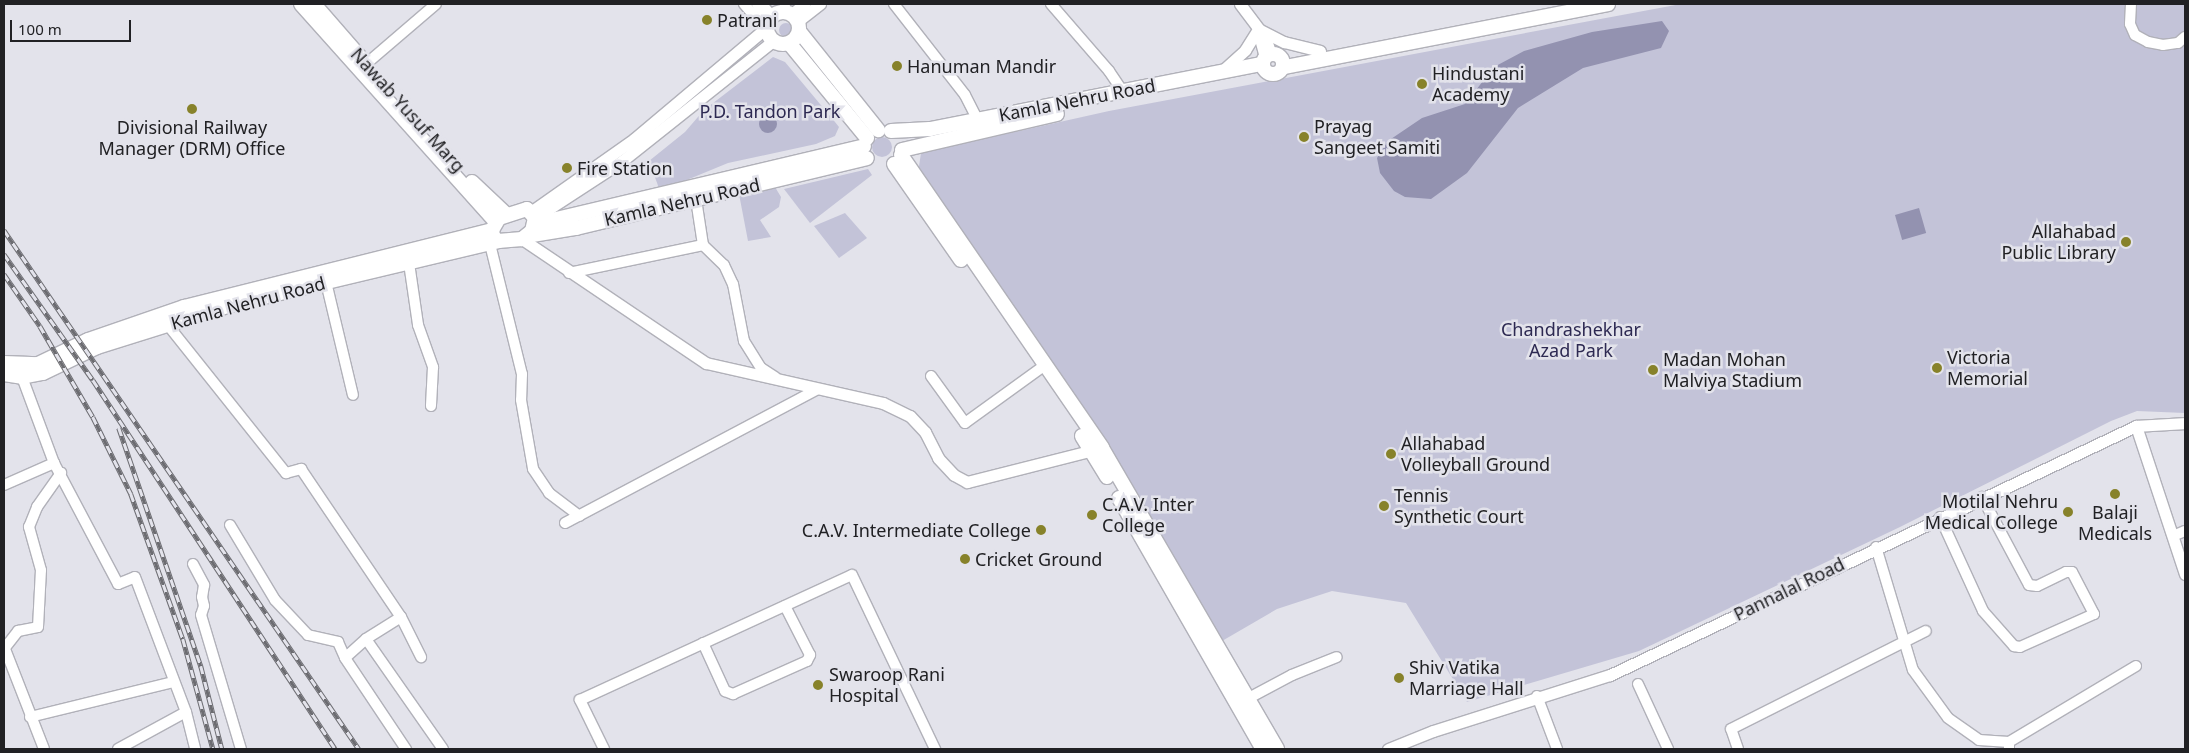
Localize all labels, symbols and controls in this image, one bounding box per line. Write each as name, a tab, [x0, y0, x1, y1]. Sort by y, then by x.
place label: Patrani	[717, 9, 777, 31]
scale bar	[12, 10, 134, 42]
marker: Patrani	[701, 14, 713, 26]
text: 100 m	[18, 19, 62, 39]
street label: Nawab Yusuf Marg	[346, 43, 470, 177]
place label: Hanuman Mandir	[907, 55, 1056, 77]
marker: Hanuman Mandir	[891, 60, 903, 72]
place label: Hindustani Academy	[1432, 63, 1524, 106]
street label: Kamla Nehru Road	[997, 74, 1157, 126]
marker: Hindustani Academy	[1416, 78, 1428, 90]
park label: P.D. Tandon Park	[700, 100, 840, 122]
marker: Divisional Railway Manager (DRM) Office	[186, 103, 198, 115]
place label: Prayag Sangeet Samiti	[1314, 116, 1440, 158]
place label: Divisional Railway Manager (DRM) Office	[98, 117, 286, 160]
marker: Prayag Sangeet Samiti	[1298, 131, 1310, 143]
place label: Fire Station	[577, 157, 673, 179]
marker: Fire Station	[561, 162, 573, 174]
street label: Kamla Nehru Road	[602, 174, 762, 230]
place label: Allahabad Public Library	[2001, 221, 2116, 264]
marker: Allahabad Public Library	[2120, 236, 2132, 248]
street label: Kamla Nehru Road	[168, 272, 328, 334]
park label: Chandrashekhar Azad Park	[1501, 319, 1641, 362]
place label: Victoria Memorial	[1947, 347, 2028, 389]
place label: Madan Mohan Malviya Stadium	[1663, 349, 1802, 392]
marker: Victoria Memorial	[1931, 362, 1943, 374]
marker: Madan Mohan Malviya Stadium	[1647, 364, 1659, 376]
place label: Allahabad Volleyball Ground	[1401, 433, 1550, 476]
marker: Allahabad Volleyball Ground	[1385, 448, 1397, 460]
place label: Tennis Synthetic Court	[1394, 485, 1524, 528]
marker: Balaji Medicals	[2109, 488, 2121, 500]
place label: Motilal Nehru Medical College	[1925, 491, 2058, 534]
place label: C.A.V. Inter College	[1102, 494, 1194, 536]
marker: Tennis Synthetic Court	[1378, 500, 1390, 512]
place label: Balaji Medicals	[2078, 502, 2152, 544]
marker: Motilal Nehru Medical College	[2062, 506, 2074, 518]
marker: C.A.V. Inter College	[1086, 509, 1098, 521]
place label: C.A.V. Intermediate College	[802, 519, 1031, 541]
marker: C.A.V. Intermediate College	[1035, 524, 1047, 536]
place label: Cricket Ground	[975, 548, 1102, 570]
marker: Cricket Ground	[959, 553, 971, 565]
street label: Pannalal Road	[1730, 553, 1848, 625]
place label: Shiv Vatika Marriage Hall	[1409, 657, 1524, 700]
place label: Swaroop Rani Hospital	[829, 664, 945, 706]
marker: Shiv Vatika Marriage Hall	[1393, 672, 1405, 684]
marker: Swaroop Rani Hospital	[811, 678, 825, 692]

